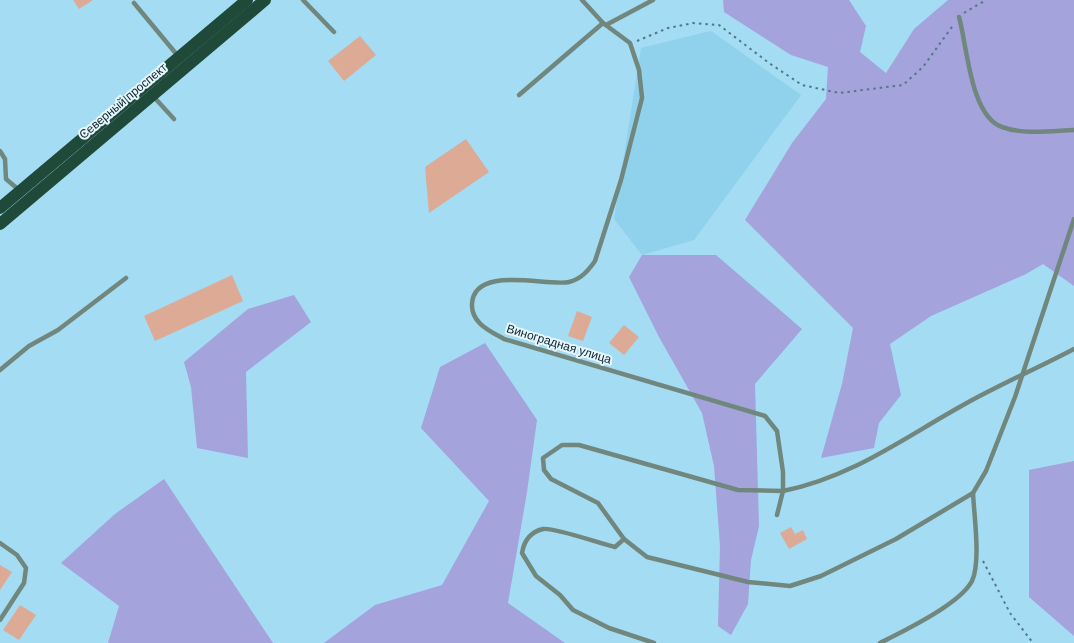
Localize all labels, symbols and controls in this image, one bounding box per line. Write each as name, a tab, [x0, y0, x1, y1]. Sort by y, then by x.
street label: Северный проспект	[76, 60, 170, 142]
street label: Виноградная улица	[505, 321, 613, 367]

